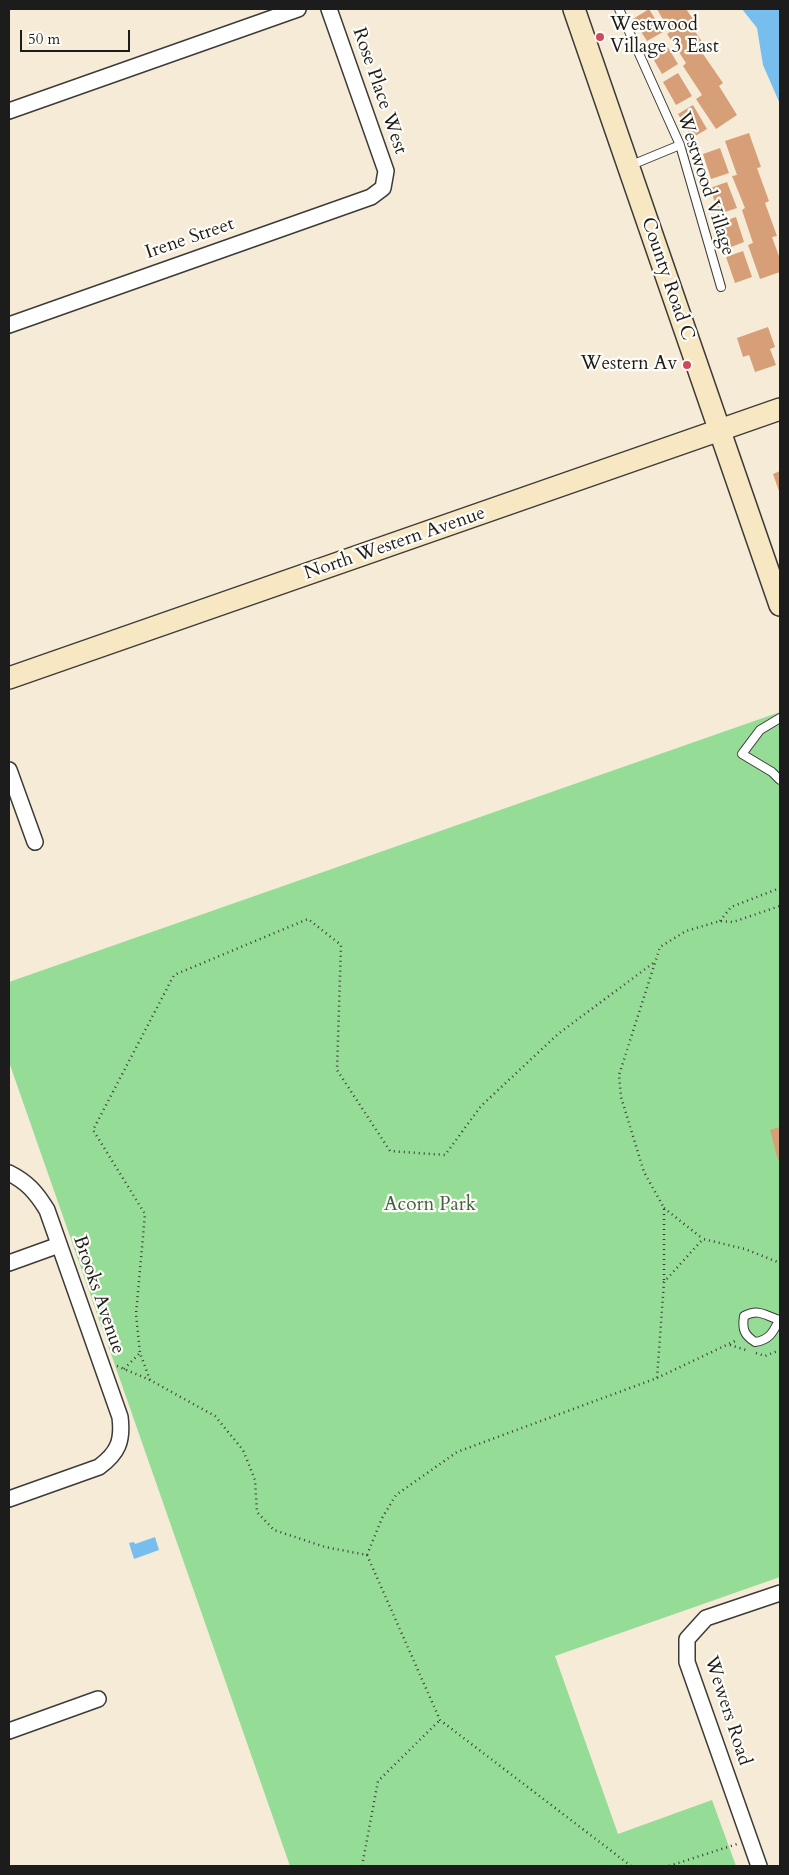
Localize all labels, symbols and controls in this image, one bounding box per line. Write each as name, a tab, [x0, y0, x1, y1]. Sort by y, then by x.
place label: Westwood Village 3 East	[610, 15, 719, 59]
scale bar	[22, 20, 132, 52]
street label: Rose Place West	[347, 25, 411, 157]
text: 50 m	[28, 29, 60, 49]
marker: Westwood Village 3 East	[594, 31, 606, 43]
street label: Westwood Village	[671, 109, 739, 259]
street label: Irene Street	[143, 213, 237, 265]
street label: County Road C	[635, 215, 699, 343]
place label: Western Av	[580, 354, 677, 376]
marker: Western Av	[681, 359, 693, 371]
street label: North Western Avenue	[301, 502, 489, 586]
park label: Acorn Park	[384, 1195, 476, 1217]
street label: Brooks Avenue	[67, 1233, 129, 1357]
street label: Wewers Road	[699, 1653, 755, 1769]

